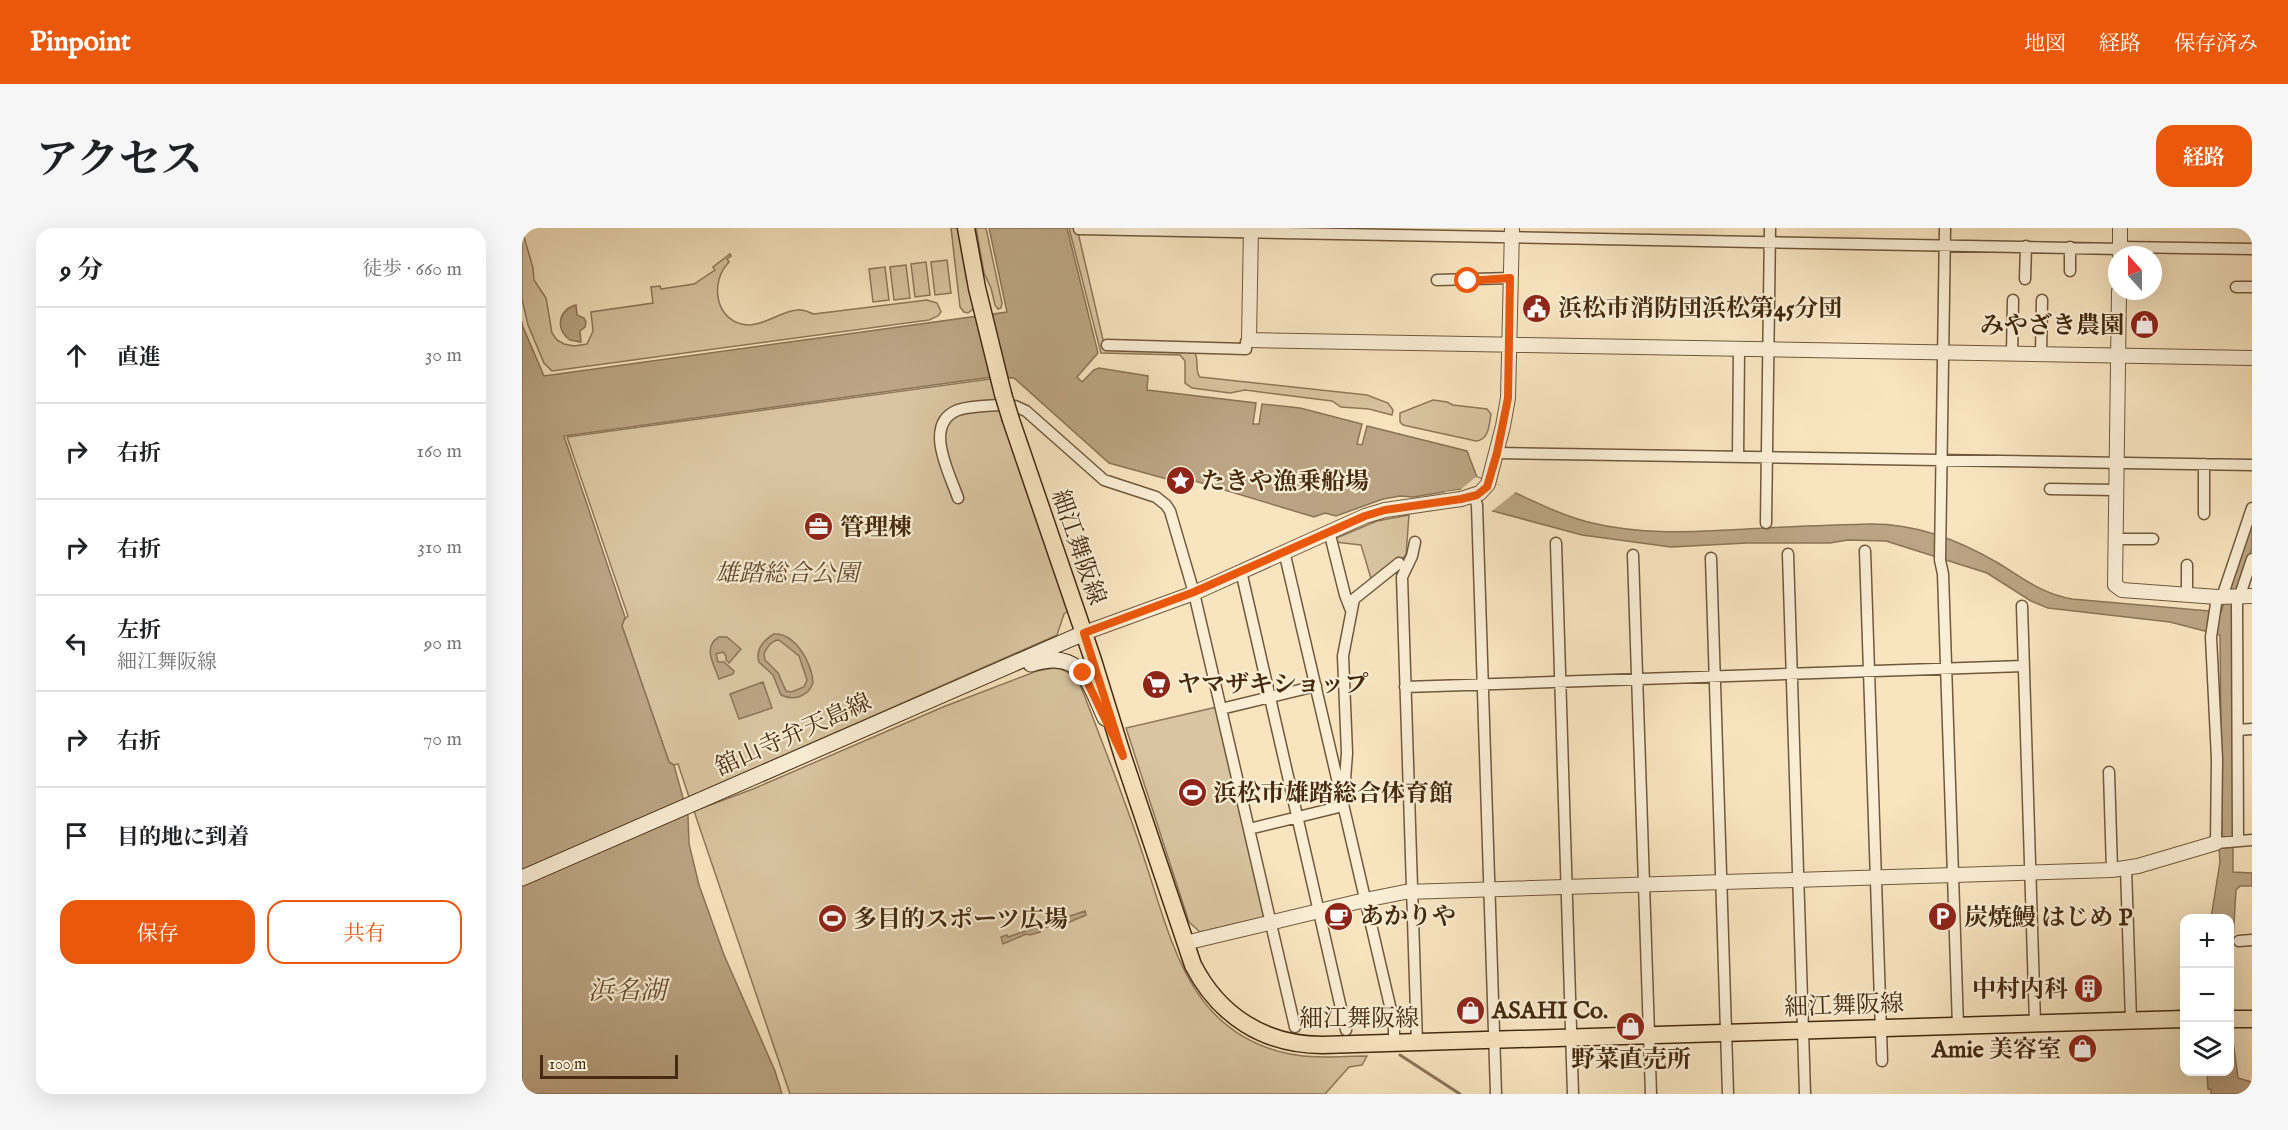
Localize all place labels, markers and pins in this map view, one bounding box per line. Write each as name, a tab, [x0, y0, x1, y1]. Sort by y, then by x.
public building icon: 浜松市消防団浜松第45分団	[1521, 292, 1553, 324]
place label: 浜松市消防団浜松第45分団	[1558, 294, 1842, 325]
shop icon: みやざき農園	[2129, 309, 2161, 341]
place label: みやざき農園	[1980, 311, 2124, 342]
place icon: たきや漁乗船場	[1164, 465, 1196, 497]
place label: たきや漁乗船場	[1201, 467, 1369, 498]
office icon: 管理棟	[803, 511, 835, 543]
place label: 管理棟	[840, 513, 912, 544]
supermarket icon: ヤマザキショップ	[1140, 668, 1172, 700]
place label: ヤマザキショップ	[1177, 670, 1369, 701]
sports icon: 浜松市雄踏総合体育館	[1176, 777, 1208, 809]
place label: 浜松市雄踏総合体育館	[1213, 779, 1453, 810]
cafe icon: あかりや	[1323, 900, 1355, 932]
parking icon: 炭焼鰻 はじめ P	[1927, 901, 1959, 933]
place label: あかりや	[1360, 902, 1456, 933]
sports icon: 多目的スポーツ広場	[816, 903, 848, 935]
place label: 炭焼鰻 はじめ P	[1964, 903, 2132, 934]
place label: 多目的スポーツ広場	[853, 905, 1068, 936]
building icon: 中村内科	[2073, 973, 2105, 1005]
place label: 中村内科	[1972, 975, 2068, 1006]
shop icon: ASAHI Co.	[1455, 994, 1487, 1026]
place label: ASAHI Co.	[1491, 996, 1608, 1027]
shop icon: 野菜直売所	[1615, 1010, 1647, 1042]
shop icon: Amie 美容室	[2066, 1033, 2098, 1065]
place label: Amie 美容室	[1931, 1035, 2061, 1066]
place label: 野菜直売所	[1571, 1045, 1691, 1076]

